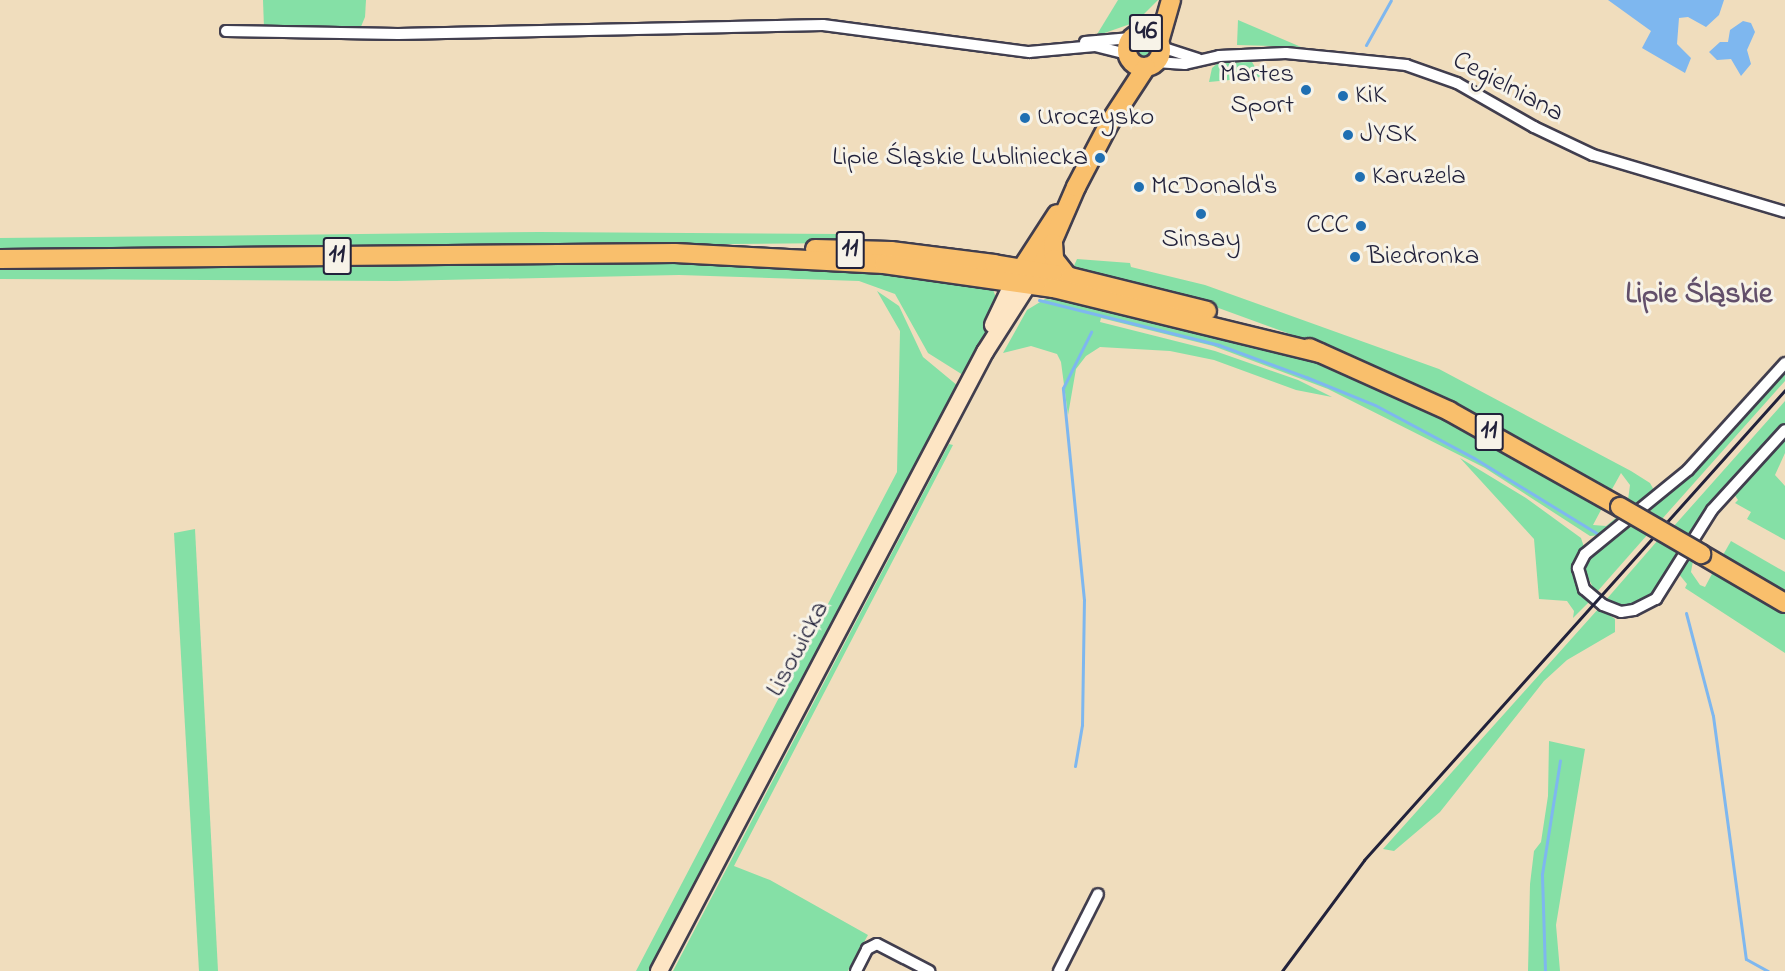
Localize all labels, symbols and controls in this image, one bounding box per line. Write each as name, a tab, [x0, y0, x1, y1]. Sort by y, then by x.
road number: 46	[1128, 10, 1164, 56]
street label: Cegielniana	[1447, 44, 1569, 130]
place label: Martes Sport	[1220, 58, 1294, 121]
place label: KiK	[1355, 80, 1386, 112]
marker: Martes Sport	[1299, 83, 1313, 97]
marker: KiK	[1336, 89, 1350, 103]
place label: Uroczysko	[1037, 102, 1154, 134]
marker: Uroczysko	[1018, 111, 1032, 125]
place label: JYSK	[1360, 119, 1416, 151]
marker: JYSK	[1341, 128, 1355, 142]
place label: Lipie Śląskie Lubliniecka	[832, 142, 1088, 174]
marker: Lipie Śląskie Lubliniecka	[1093, 151, 1107, 165]
place label: Karuzela	[1372, 161, 1466, 193]
marker: Karuzela	[1353, 170, 1367, 184]
place label: McDonald's	[1151, 171, 1277, 203]
marker: McDonald's	[1132, 180, 1146, 194]
marker: Sinsay	[1194, 207, 1208, 221]
place label: CCC	[1306, 210, 1349, 242]
marker: CCC	[1354, 219, 1368, 233]
place label: Sinsay	[1162, 224, 1240, 256]
road number: 11	[835, 227, 865, 273]
road number: 11	[322, 233, 352, 279]
place label: Biedronka	[1367, 241, 1479, 273]
marker: Biedronka	[1348, 250, 1362, 264]
district label: Lipie Śląskie	[1626, 277, 1772, 313]
road number: 11	[1474, 409, 1504, 455]
street label: Lisowicka	[759, 596, 837, 702]

